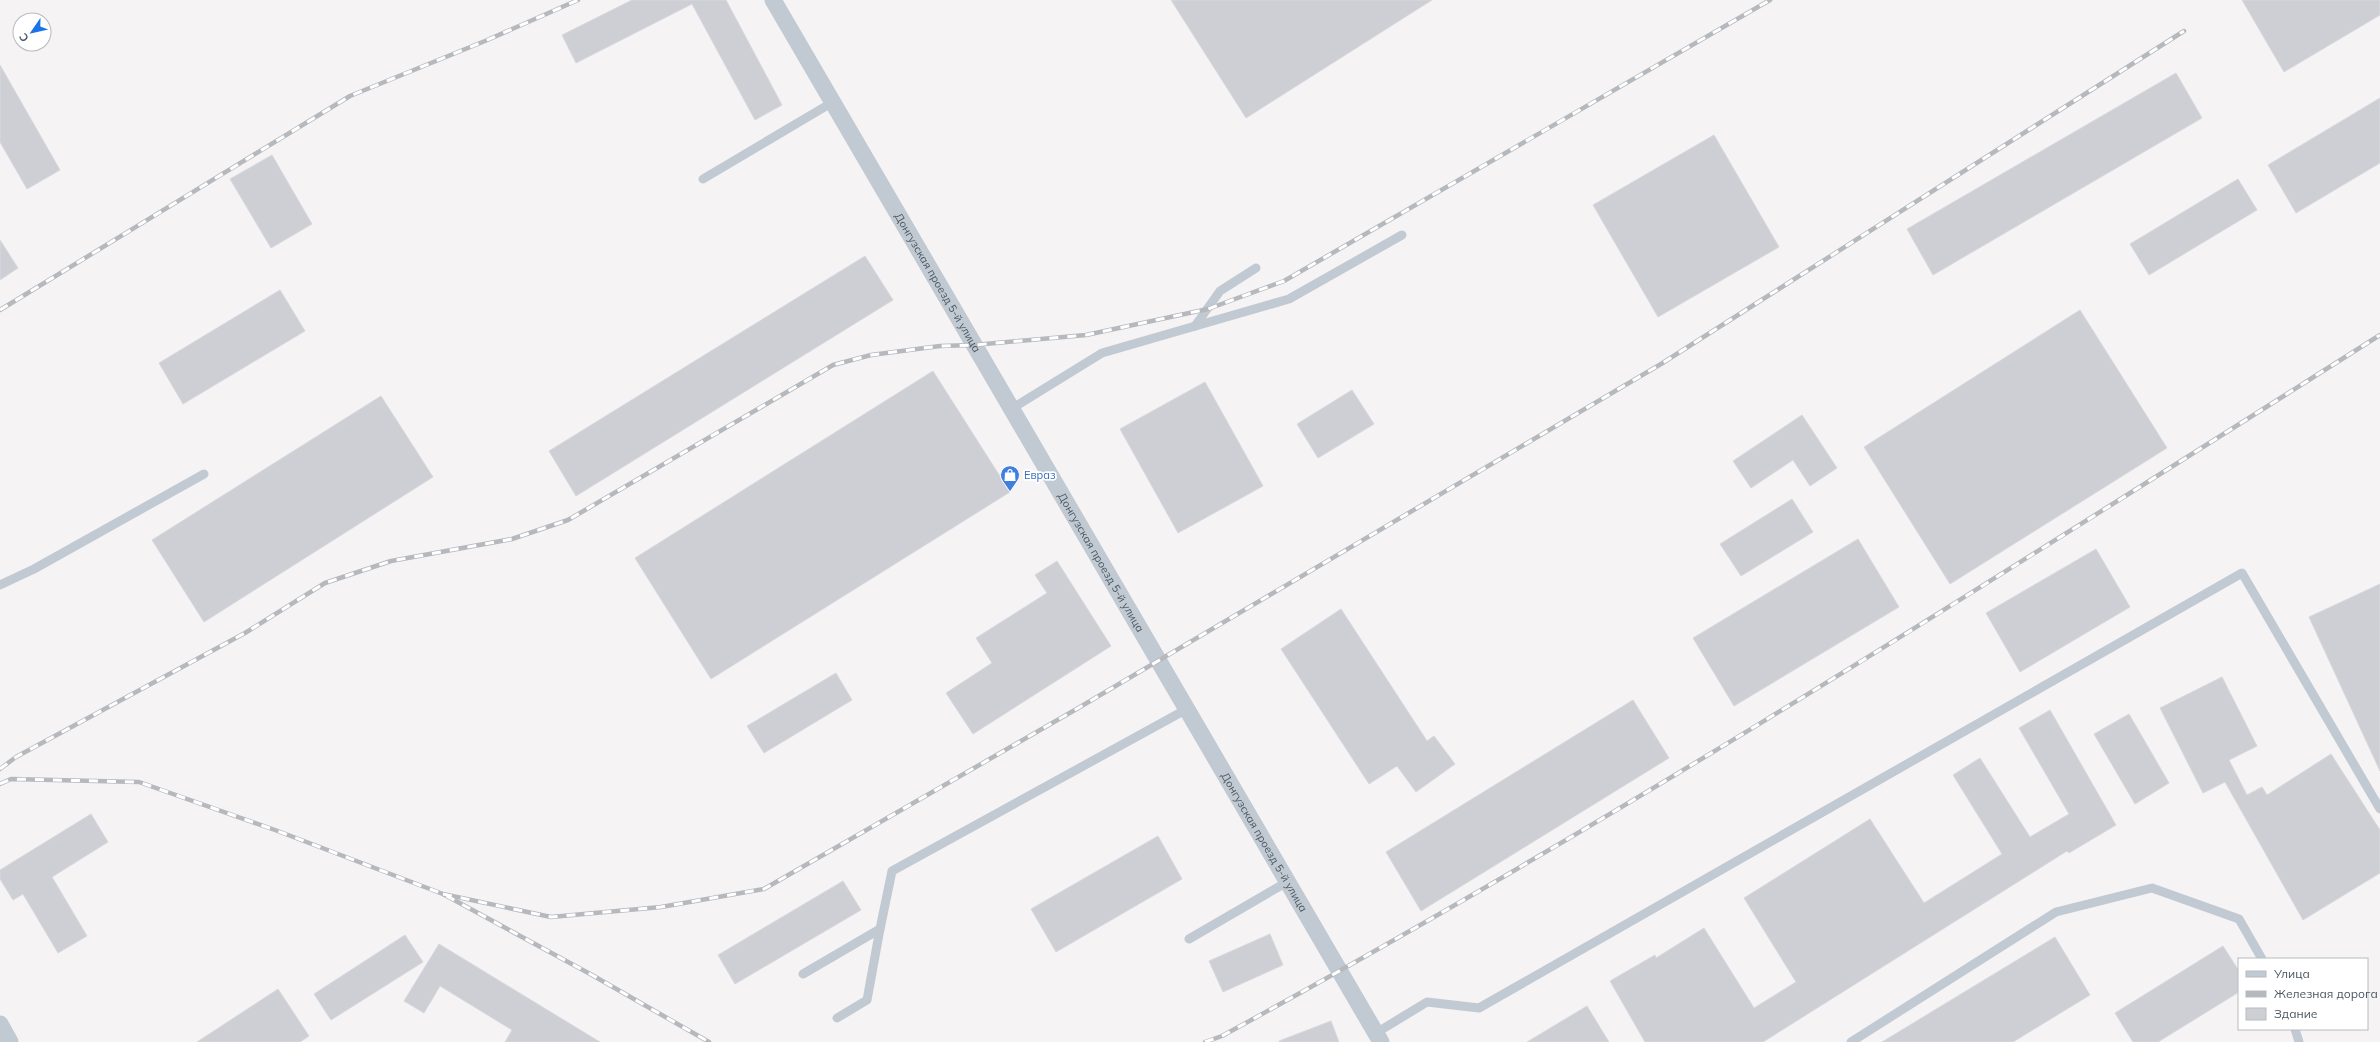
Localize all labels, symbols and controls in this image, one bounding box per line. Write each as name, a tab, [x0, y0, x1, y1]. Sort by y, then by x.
north arrow	[12, 12, 52, 52]
text: С	[16, 30, 32, 45]
street label: Донгузская проезд 5-й улица	[892, 210, 984, 355]
shop icon: Евраз	[999, 464, 1021, 492]
place label: Евраз	[1024, 468, 1056, 482]
street label: Донгузская проезд 5-й улица	[1055, 490, 1147, 635]
street label: Донгузская проезд 5-й улица	[1218, 770, 1311, 914]
legend	[2238, 958, 2368, 1030]
text: Улица	[2273, 966, 2310, 981]
text: Железная дорога	[2274, 986, 2378, 1001]
text: Здание	[2274, 1006, 2318, 1021]

